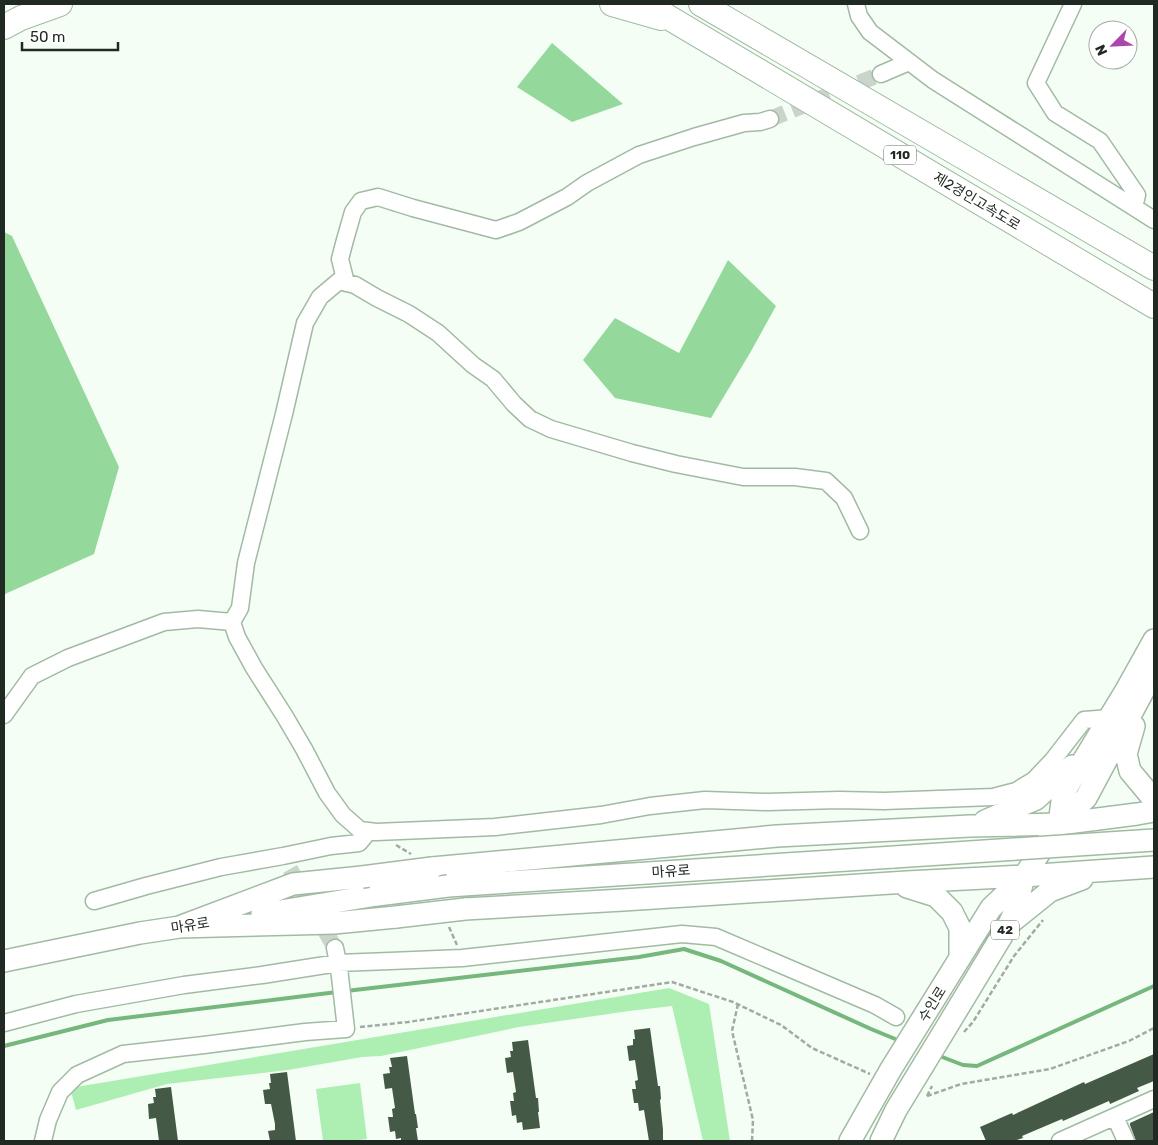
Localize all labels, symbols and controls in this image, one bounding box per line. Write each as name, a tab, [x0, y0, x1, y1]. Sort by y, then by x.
scale bar	[22, 20, 119, 52]
north arrow	[1088, 20, 1138, 70]
text: 50 m	[30, 28, 65, 46]
text: N	[1092, 42, 1111, 58]
road number: 110	[884, 146, 916, 164]
street label: 제2경인고속도로	[930, 169, 1023, 234]
street label: 마유로	[651, 862, 691, 881]
street label: 마유로	[170, 914, 211, 937]
road number: 42	[991, 920, 1019, 940]
street label: 수인로	[915, 983, 950, 1025]

